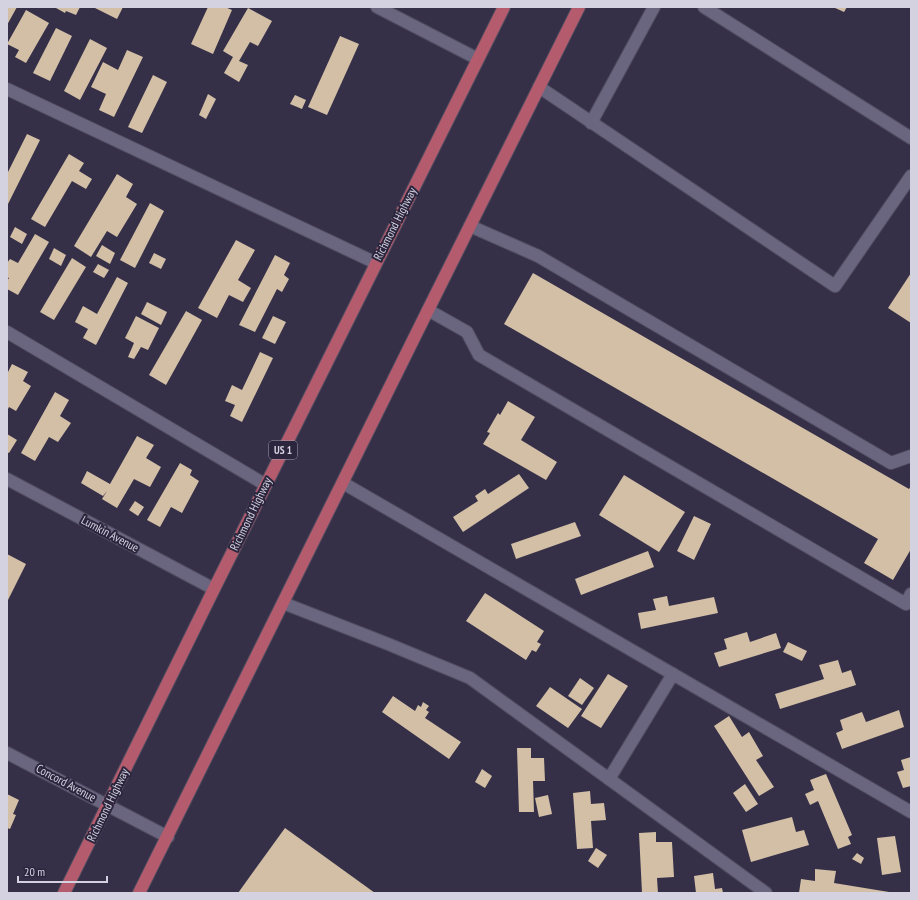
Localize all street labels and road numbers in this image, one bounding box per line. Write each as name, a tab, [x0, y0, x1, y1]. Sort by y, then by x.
street label: Richmond Highway	[370, 184, 420, 263]
road number: US 1	[269, 441, 297, 459]
street label: Richmond Highway	[226, 474, 275, 553]
street label: Lumkin Avenue	[79, 512, 142, 555]
street label: Concord Avenue	[34, 760, 99, 805]
street label: Richmond Highway	[83, 765, 132, 844]

